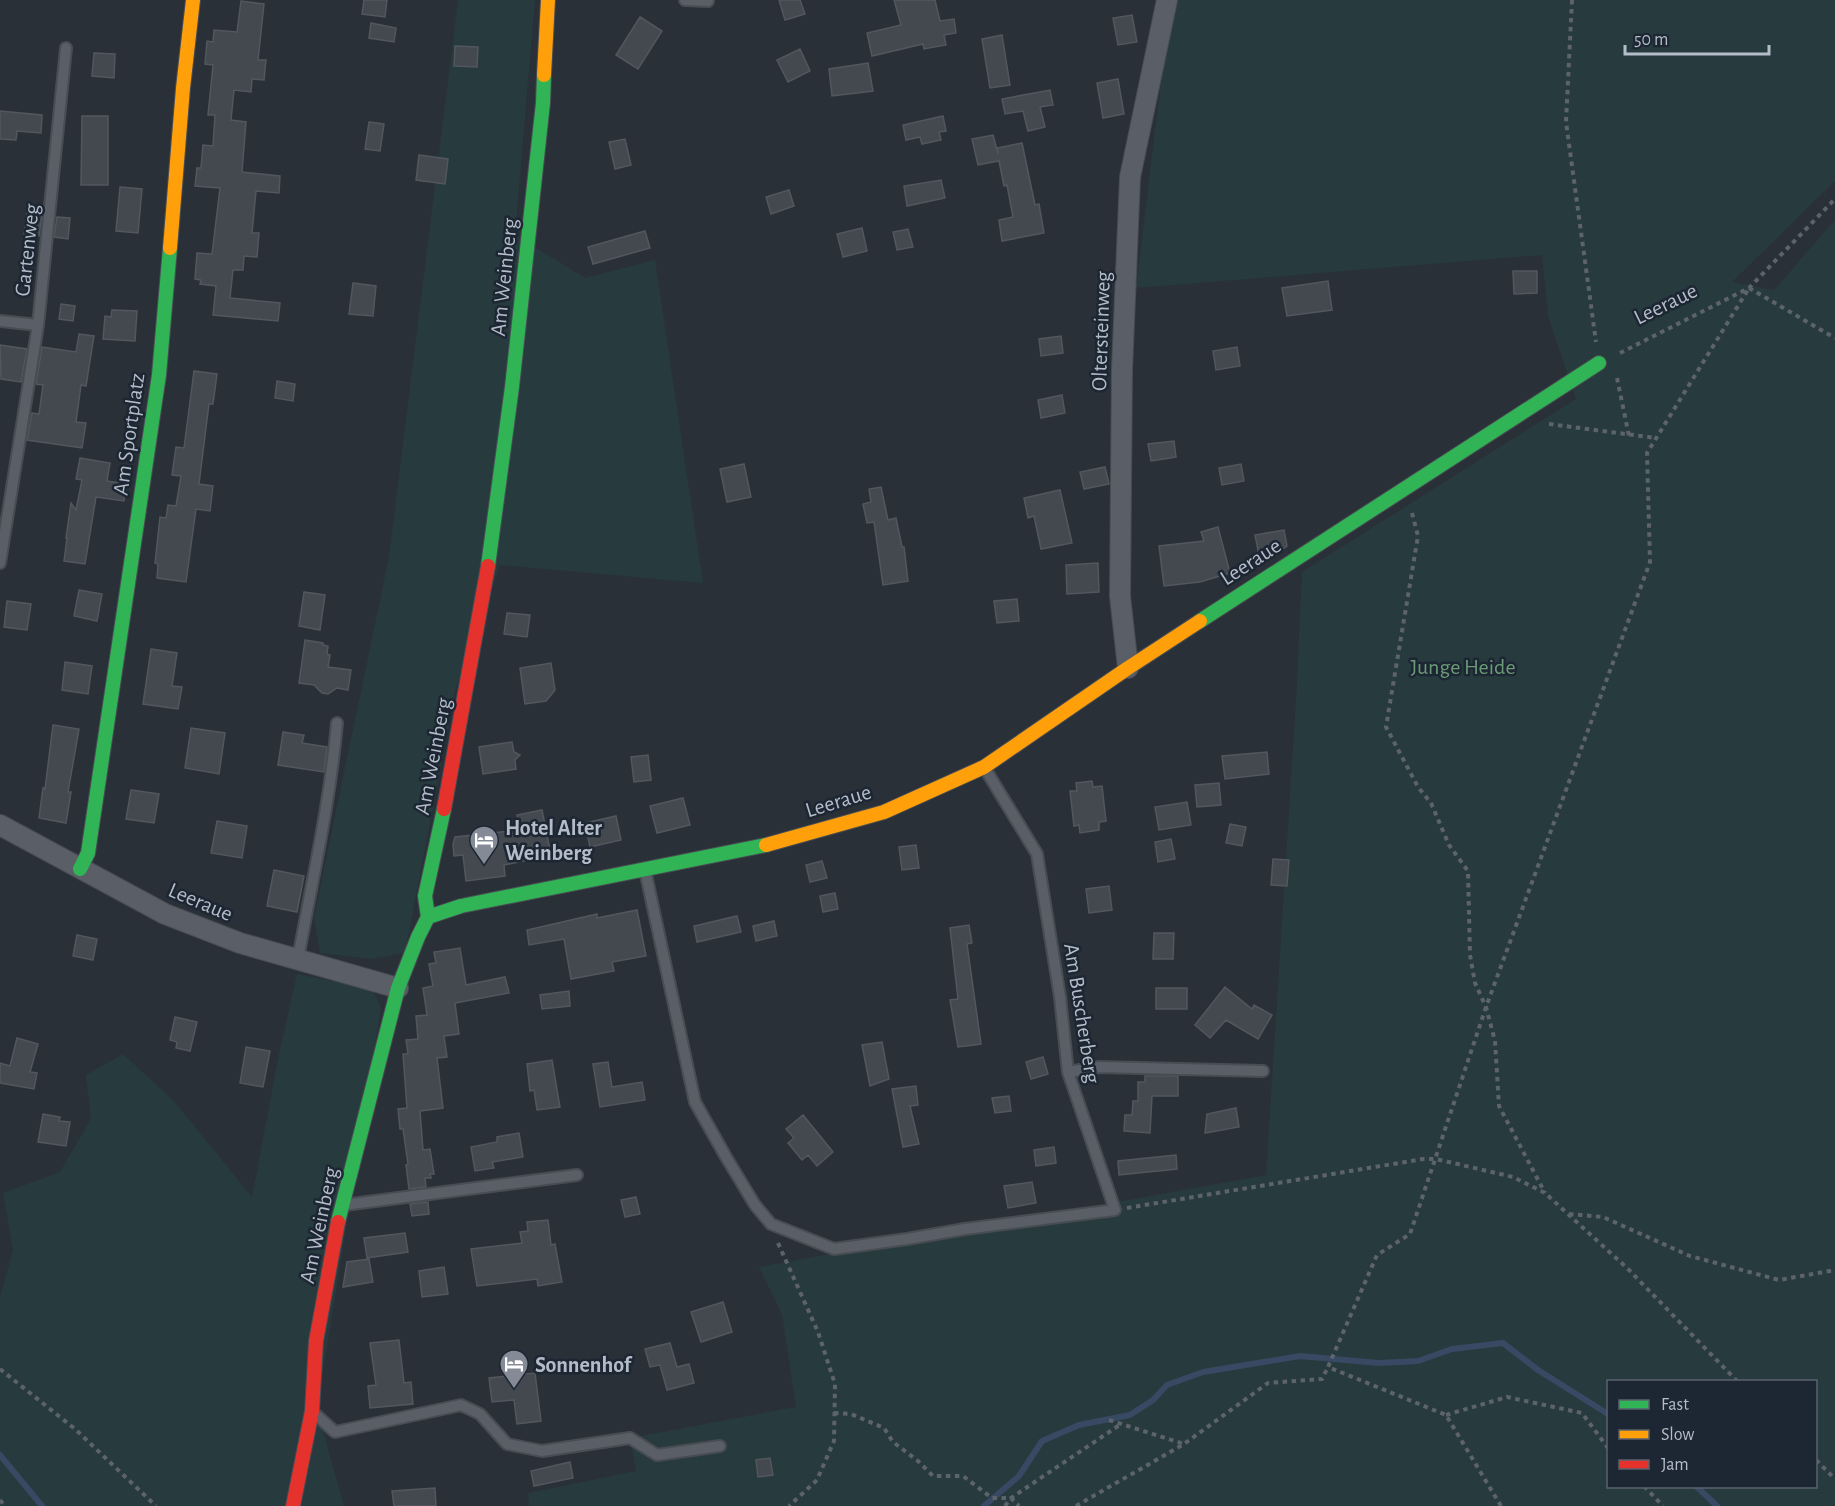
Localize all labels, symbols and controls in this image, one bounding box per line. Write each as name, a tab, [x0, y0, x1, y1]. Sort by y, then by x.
scale bar	[1625, 18, 1769, 56]
text: 50 m	[1634, 31, 1668, 49]
street label: Gartenweg	[11, 202, 43, 297]
street label: Am Weinberg	[487, 217, 521, 337]
street label: Oltersteinweg	[1088, 271, 1114, 391]
street label: Leeraue	[1630, 279, 1701, 329]
street label: Am Sportplatz	[110, 372, 148, 497]
street label: Leeraue	[1216, 534, 1285, 589]
park label: Junge Heide	[1410, 656, 1516, 678]
street label: Am Weinberg	[411, 696, 455, 816]
street label: Leeraue	[803, 781, 874, 821]
place label: Hotel Alter Weinberg	[505, 817, 602, 864]
hotel icon: Hotel Alter Weinberg	[468, 824, 500, 866]
street label: Leeraue	[165, 879, 236, 925]
street label: Am Buscherberg	[1060, 942, 1104, 1085]
street label: Am Weinberg	[296, 1165, 342, 1285]
hotel icon: Sonnenhof	[498, 1348, 530, 1390]
place label: Sonnenhof	[535, 1354, 633, 1376]
legend	[1607, 1380, 1817, 1488]
text: Fast	[1661, 1396, 1689, 1414]
text: Slow	[1661, 1426, 1694, 1444]
text: Jam	[1661, 1456, 1689, 1474]

